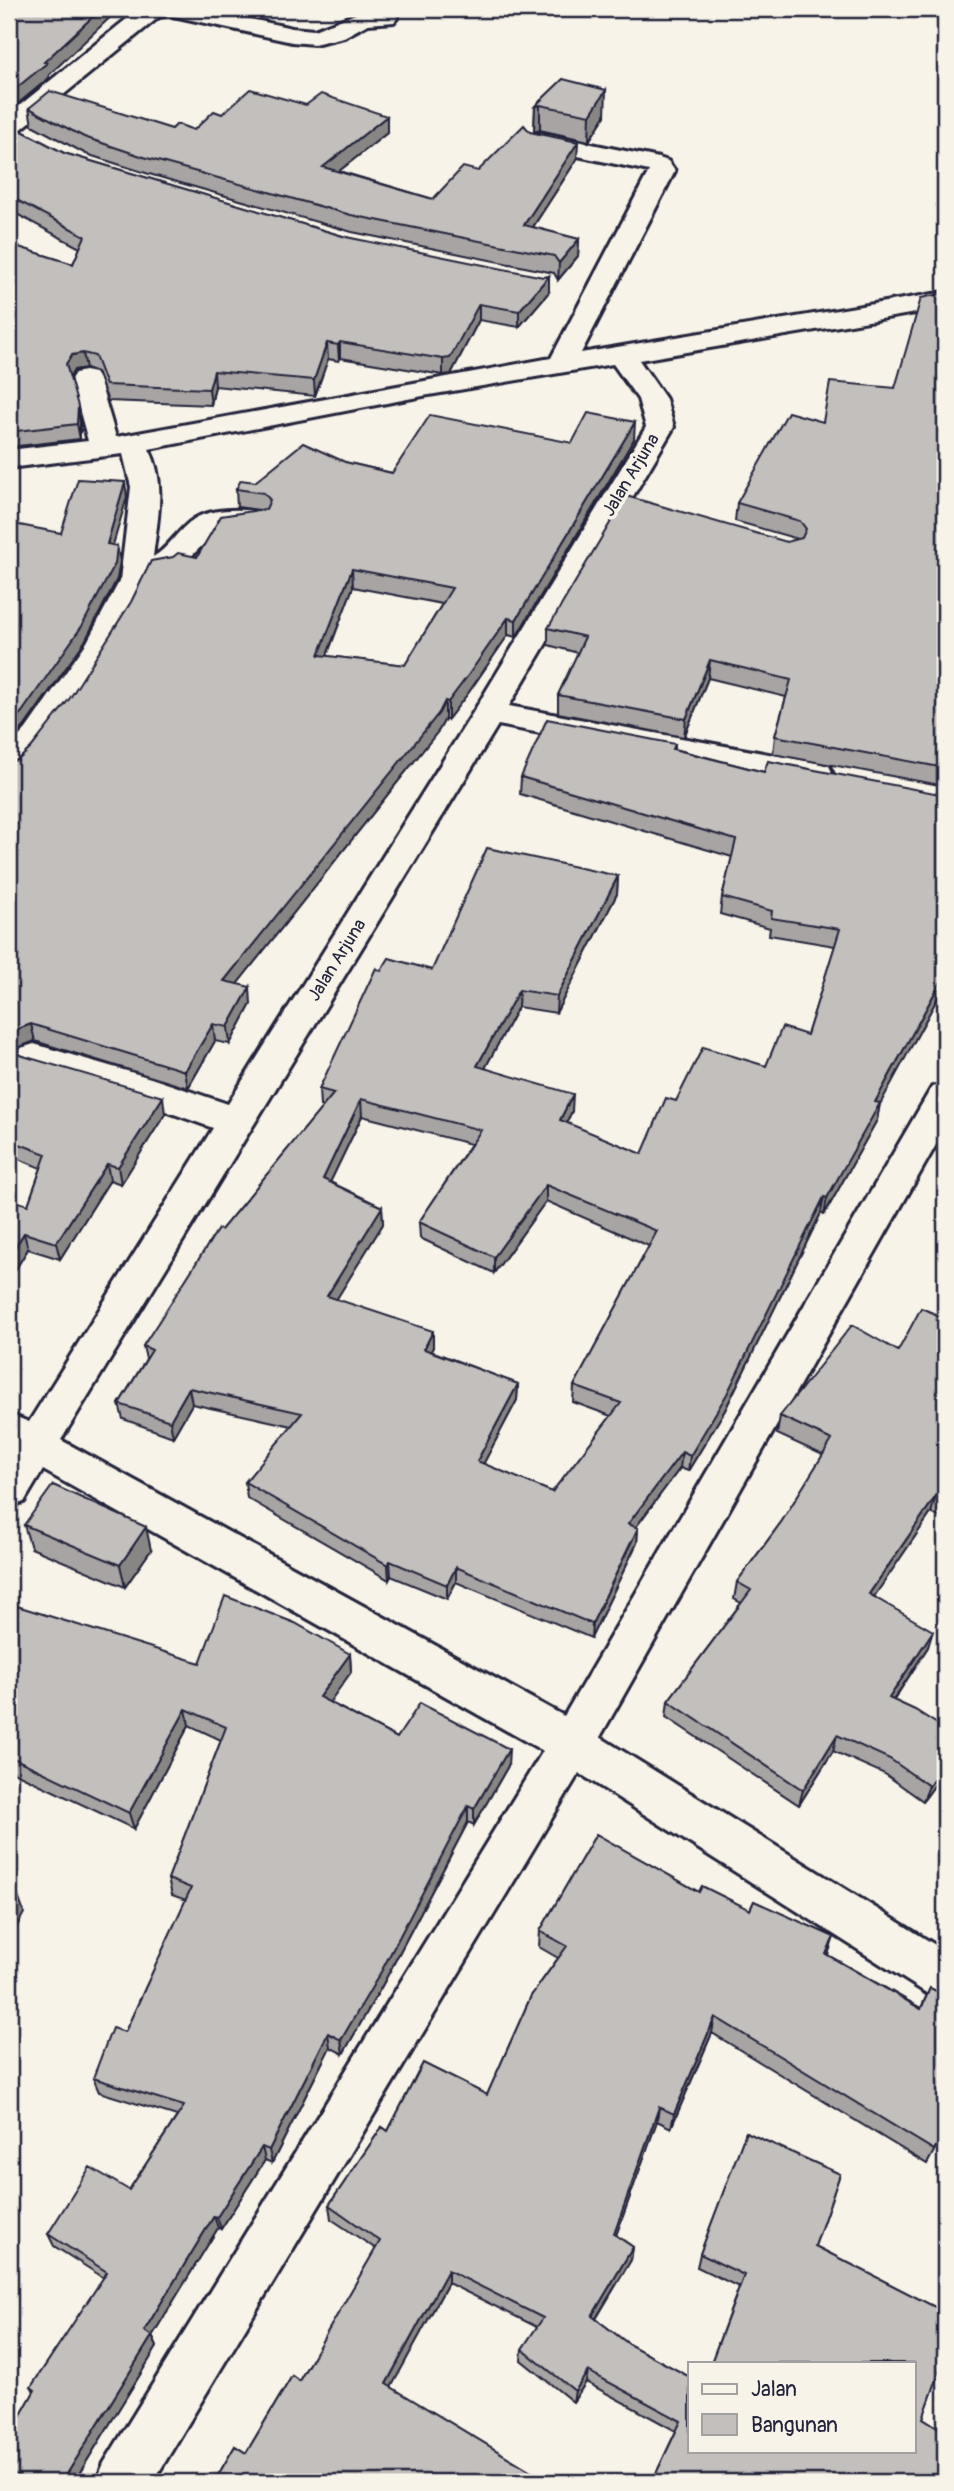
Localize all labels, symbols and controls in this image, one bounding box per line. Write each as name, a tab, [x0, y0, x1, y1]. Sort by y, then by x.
street label: Jalan Arjuna	[597, 429, 665, 521]
street label: Jalan Arjuna	[303, 915, 371, 1005]
legend	[688, 2362, 916, 2452]
text: Jalan	[751, 2376, 797, 2403]
text: Bangunan	[751, 2412, 838, 2439]

